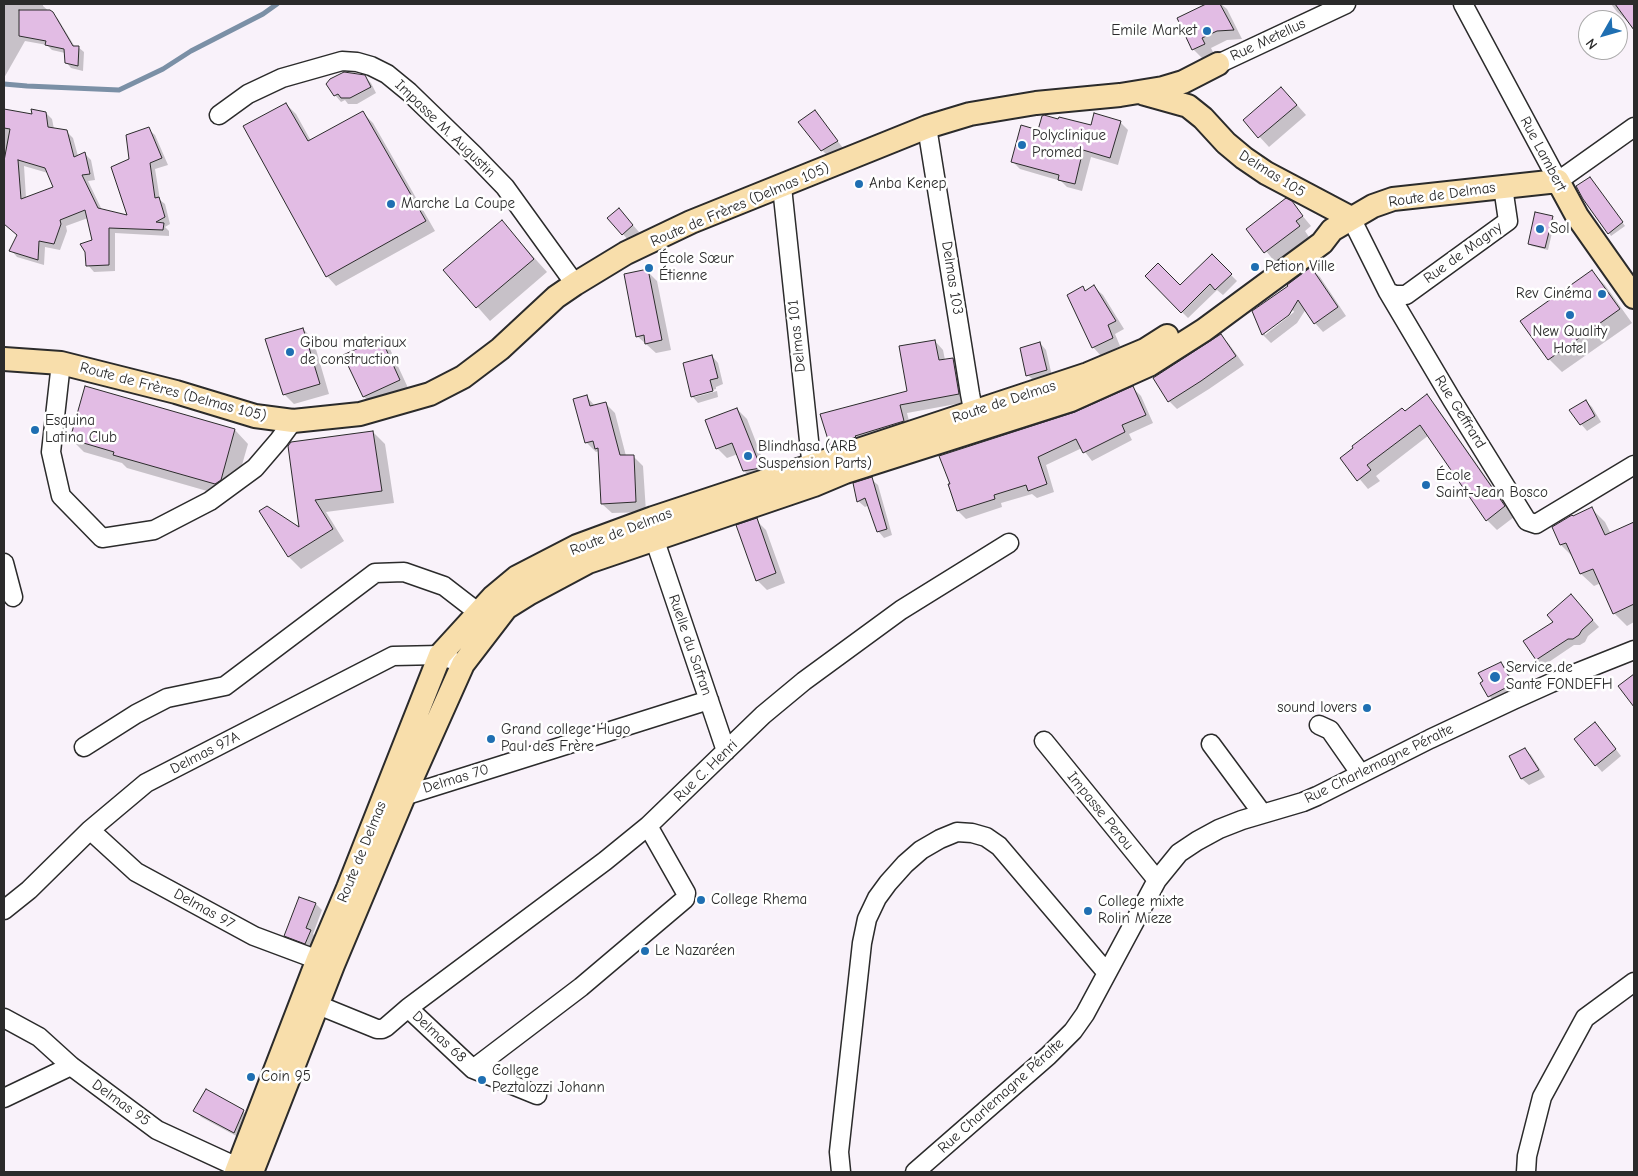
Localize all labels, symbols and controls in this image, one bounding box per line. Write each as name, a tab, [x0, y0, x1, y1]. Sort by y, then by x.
north arrow	[1578, 10, 1628, 60]
street label: Rue Metellus	[1227, 15, 1309, 65]
place label: Emile Market	[1111, 22, 1197, 40]
marker: Emile Market	[1201, 25, 1213, 37]
text: N	[1582, 35, 1601, 53]
street label: Impasse M. Augustin	[391, 76, 499, 182]
street label: Rue Lambert	[1516, 113, 1570, 195]
place label: Polyclinique Promed	[1032, 127, 1106, 162]
marker: Polyclinique Promed	[1016, 139, 1028, 151]
street label: Delmas 105	[1235, 147, 1309, 201]
street label: Route de Frères (Delmas 105)	[648, 159, 832, 251]
place label: Anba Kenep	[869, 175, 946, 193]
marker: Anba Kenep	[853, 178, 865, 190]
street label: Route de Delmas	[1387, 179, 1497, 211]
place label: Marche La Coupe	[401, 195, 515, 213]
marker: Marche La Coupe	[385, 198, 397, 210]
street label: Rue de Magny	[1420, 218, 1506, 288]
place label: Sol	[1550, 220, 1569, 238]
marker: Sol	[1534, 223, 1546, 235]
street label: Delmas 103	[937, 240, 967, 316]
place label: École Sœur Étienne	[659, 250, 734, 285]
place label: Petion Ville	[1265, 258, 1335, 276]
marker: Petion Ville	[1249, 261, 1261, 273]
marker: École Sœur Étienne	[643, 262, 655, 274]
place label: Rev Cinéma	[1516, 285, 1592, 303]
marker: Rev Cinéma	[1596, 288, 1608, 300]
street label: Delmas 101	[784, 299, 810, 373]
marker: New Quality Hotel	[1564, 309, 1576, 321]
place label: New Quality Hotel	[1532, 323, 1608, 358]
place label: Gibou materiaux de construction	[300, 334, 406, 369]
marker: Gibou materiaux de construction	[284, 346, 296, 358]
street label: Route de Frères (Delmas 105)	[78, 358, 268, 426]
street label: Rue Geffrard	[1430, 372, 1490, 452]
street label: Route de Delmas	[950, 377, 1058, 427]
place label: Esquina Latina Club	[45, 412, 117, 447]
marker: Esquina Latina Club	[29, 424, 41, 436]
place label: Blindhasa (ARB Suspension Parts)	[758, 438, 872, 473]
marker: Blindhasa (ARB Suspension Parts)	[742, 450, 754, 462]
place label: École Saint-Jean Bosco	[1436, 467, 1548, 502]
marker: École Saint-Jean Bosco	[1420, 479, 1432, 491]
street label: Route de Delmas	[567, 504, 675, 560]
street label: Ruelle du Safran	[664, 592, 716, 698]
place label: Service de Sante FONDEFH	[1506, 659, 1612, 694]
marker: Service de Sante FONDEFH	[1488, 670, 1502, 684]
place label: sound lovers	[1277, 699, 1357, 717]
marker: sound lovers	[1361, 702, 1373, 714]
street label: Rue Charlemagne Péralte	[1302, 720, 1456, 808]
place label: Grand college Hugo Paul des Frère	[501, 721, 631, 756]
street label: Delmas 97A	[167, 728, 243, 778]
marker: Grand college Hugo Paul des Frère	[485, 733, 497, 745]
street label: Rue C. Henri	[670, 736, 742, 806]
street label: Delmas 70	[421, 760, 491, 798]
street label: Impasse Perou	[1063, 768, 1137, 854]
street label: Route de Delmas	[333, 799, 391, 905]
street label: Delmas 97	[170, 885, 238, 933]
place label: College Rhema	[711, 891, 807, 909]
place label: College mixte Rolin Mieze	[1098, 893, 1184, 928]
marker: College Rhema	[695, 894, 707, 906]
marker: College mixte Rolin Mieze	[1082, 905, 1094, 917]
place label: Le Nazaréen	[655, 942, 735, 960]
marker: Le Nazaréen	[639, 945, 651, 957]
street label: Delmas 68	[408, 1007, 470, 1067]
street label: Rue Charlemagne Péralte	[934, 1035, 1068, 1157]
place label: College Peztalozzi Johann	[492, 1062, 605, 1097]
place label: Coin 95	[261, 1068, 311, 1086]
marker: Coin 95	[245, 1071, 257, 1083]
marker: College Peztalozzi Johann	[476, 1074, 488, 1086]
street label: Delmas 95	[88, 1076, 154, 1130]

